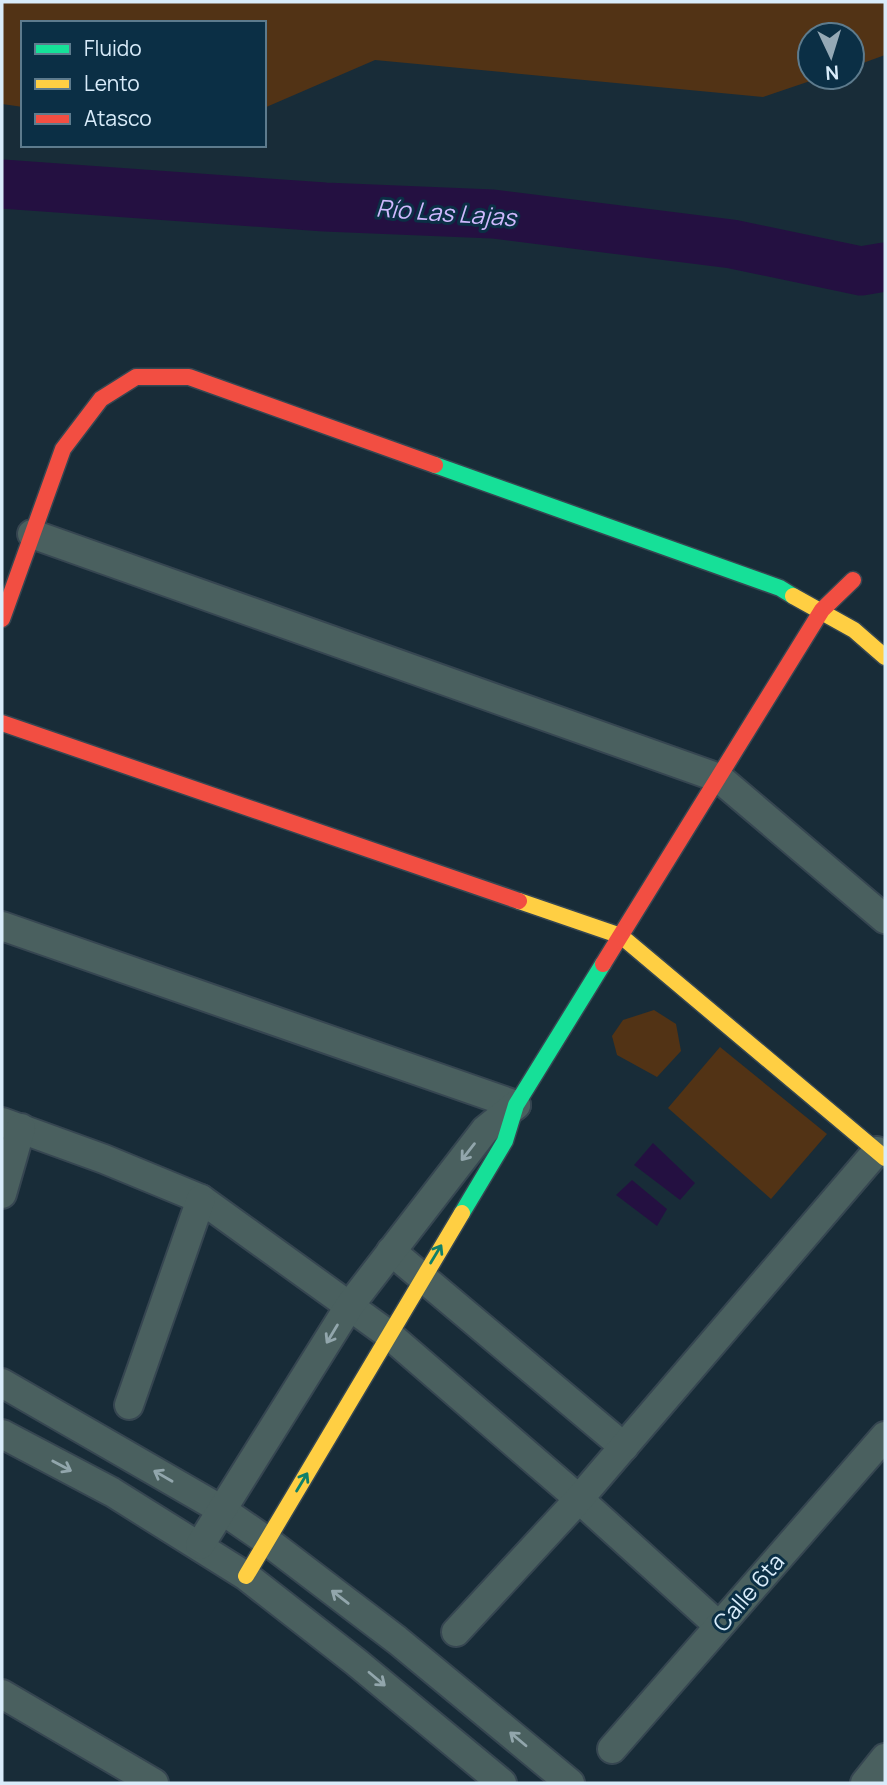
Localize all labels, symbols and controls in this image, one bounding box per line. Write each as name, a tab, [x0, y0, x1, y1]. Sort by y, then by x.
legend	[21, 21, 266, 147]
north arrow	[796, 21, 866, 91]
text: Fluido	[84, 34, 142, 62]
text: N	[824, 60, 840, 86]
text: Lento	[84, 69, 140, 97]
text: Atasco	[84, 104, 152, 132]
water label: Río Las Lajas	[375, 191, 519, 234]
one-way arrow	[460, 1142, 475, 1160]
one-way arrow	[430, 1244, 444, 1264]
one-way arrow	[325, 1324, 339, 1344]
one-way arrow	[51, 1460, 72, 1473]
one-way arrow	[154, 1469, 174, 1483]
one-way arrow	[295, 1472, 309, 1492]
street label: Calle 6ta	[705, 1546, 791, 1638]
one-way arrow	[331, 1589, 350, 1604]
one-way arrow	[368, 1671, 386, 1687]
one-way arrow	[509, 1731, 527, 1747]

